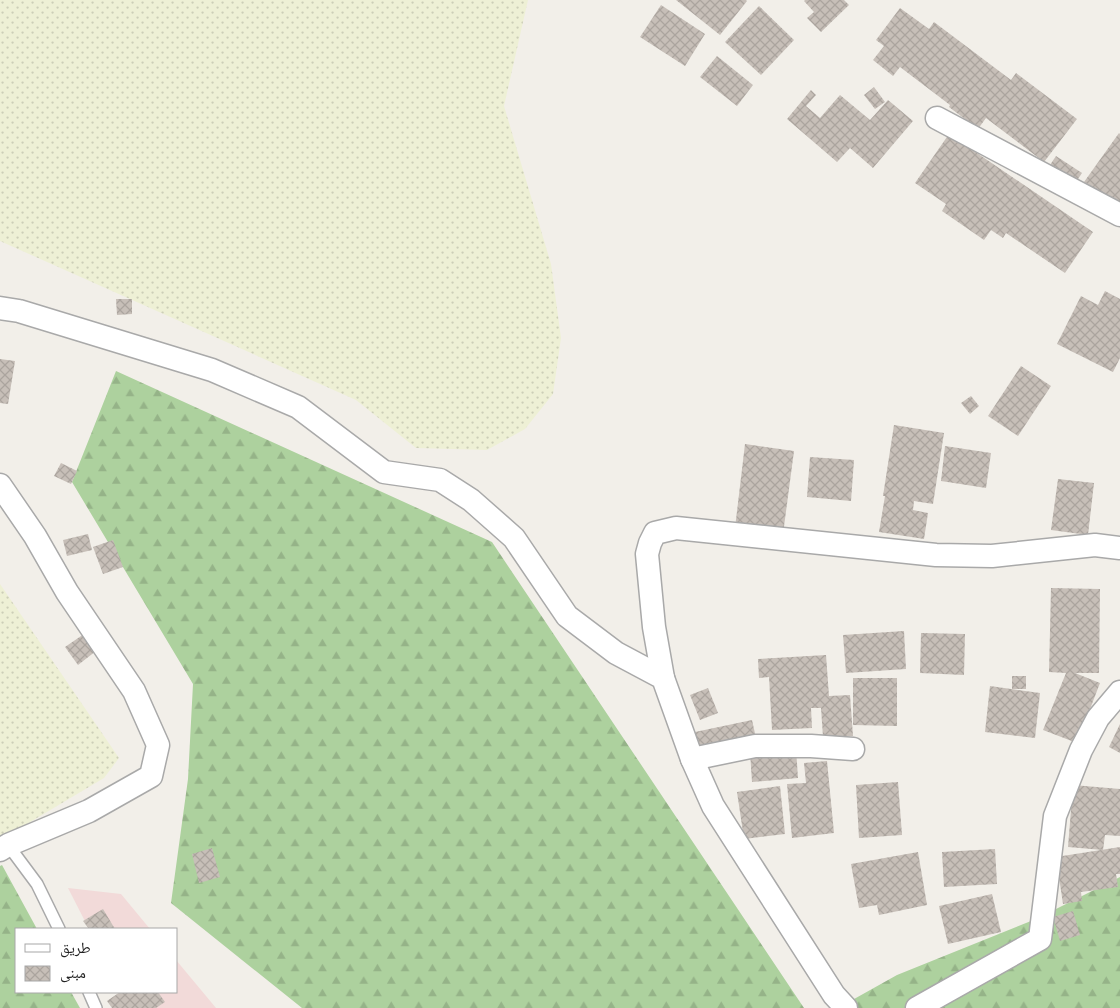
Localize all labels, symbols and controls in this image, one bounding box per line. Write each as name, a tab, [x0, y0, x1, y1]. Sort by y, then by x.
legend	[15, 928, 178, 993]
text: طريق	[60, 939, 91, 958]
text: مبنى	[60, 964, 86, 983]

